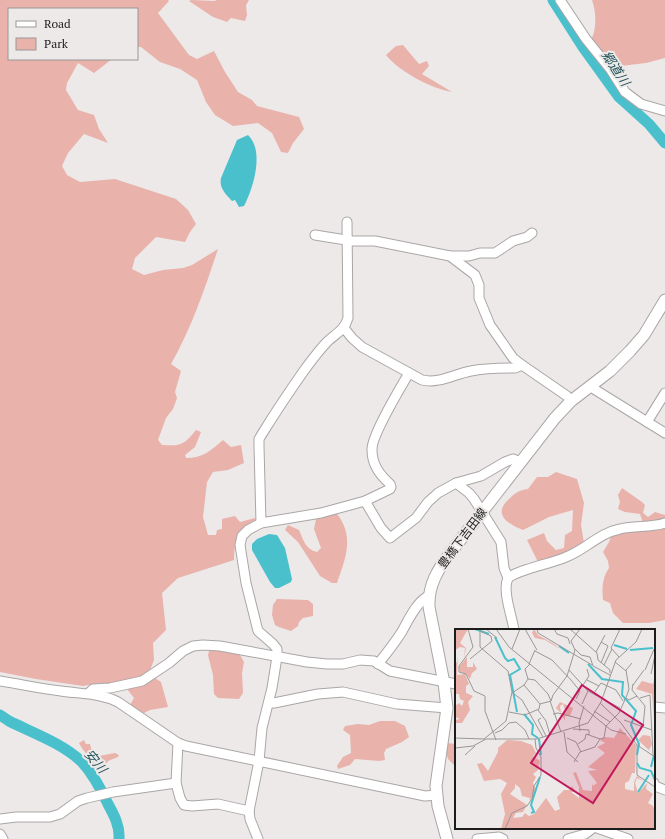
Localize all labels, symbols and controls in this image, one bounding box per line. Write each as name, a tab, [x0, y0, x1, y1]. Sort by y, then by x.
legend	[8, 8, 138, 60]
text: Road	[44, 16, 71, 31]
text: Park	[44, 36, 69, 51]
water label: 郷道川	[598, 47, 635, 91]
street label: 豊橋下吉田線	[434, 505, 490, 571]
inset map	[455, 629, 655, 829]
water label: 安川	[81, 745, 113, 778]

